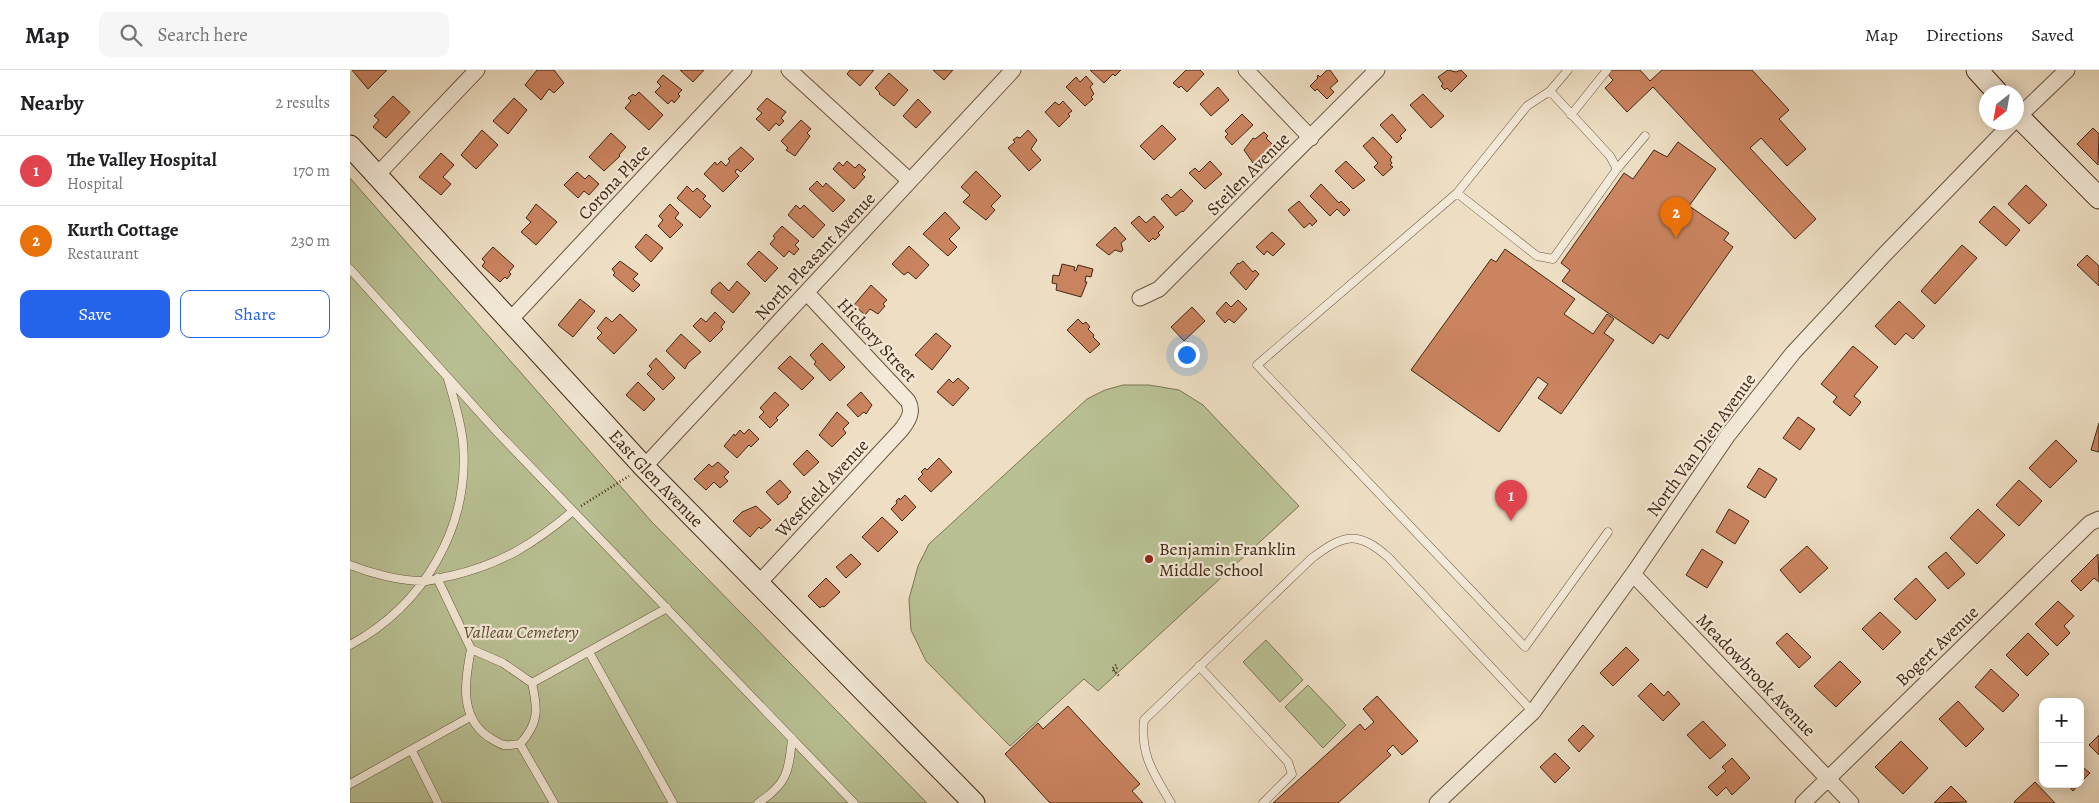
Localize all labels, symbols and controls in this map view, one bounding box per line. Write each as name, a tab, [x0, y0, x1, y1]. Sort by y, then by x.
search box	[99, 12, 449, 57]
text: Map	[25, 19, 69, 51]
icon: search	[117, 21, 145, 49]
text: Search here	[157, 22, 248, 48]
text: Map	[1865, 23, 1898, 47]
text: Directions	[1926, 23, 2003, 47]
text: Saved	[2031, 23, 2074, 47]
north arrow	[1979, 85, 2024, 130]
text: Nearby	[20, 89, 83, 117]
text: 2 results	[275, 92, 330, 114]
street label: Steilen Avenue	[1201, 127, 1295, 221]
street label: Corona Place	[573, 139, 655, 225]
text: The Valley Hospital	[67, 147, 217, 173]
text: 1	[33, 160, 39, 182]
text: 170 m	[293, 160, 330, 182]
text: Hospital	[67, 173, 123, 195]
street label: North Pleasant Avenue	[749, 187, 881, 325]
pin: 2	[1660, 197, 1692, 238]
text: Kurth Cottage	[67, 217, 179, 243]
text: 2	[32, 230, 40, 252]
text: 230 m	[291, 230, 330, 252]
text: Restaurant	[67, 243, 139, 265]
button: Save	[20, 290, 170, 338]
button: Share	[180, 290, 330, 338]
street label: Hickory Street	[832, 293, 922, 387]
your location	[1174, 342, 1200, 368]
street label: North Van Dien Avenue	[1641, 368, 1761, 522]
street label: East Glen Avenue	[604, 424, 709, 533]
street label: Westfield Avenue	[769, 434, 874, 543]
pin: 1	[1495, 480, 1527, 521]
place label: Benjamin Franklin Middle School	[1159, 537, 1296, 582]
marker: Benjamin Franklin Middle School	[1143, 553, 1155, 565]
street label: Bogert Avenue	[1890, 600, 1984, 692]
street label: Meadowbrook Avenue	[1691, 608, 1821, 742]
park label: Valleau Cemetery	[463, 620, 579, 644]
map controls	[2039, 698, 2084, 788]
button: +	[2039, 698, 2084, 743]
button: −	[2039, 743, 2084, 788]

